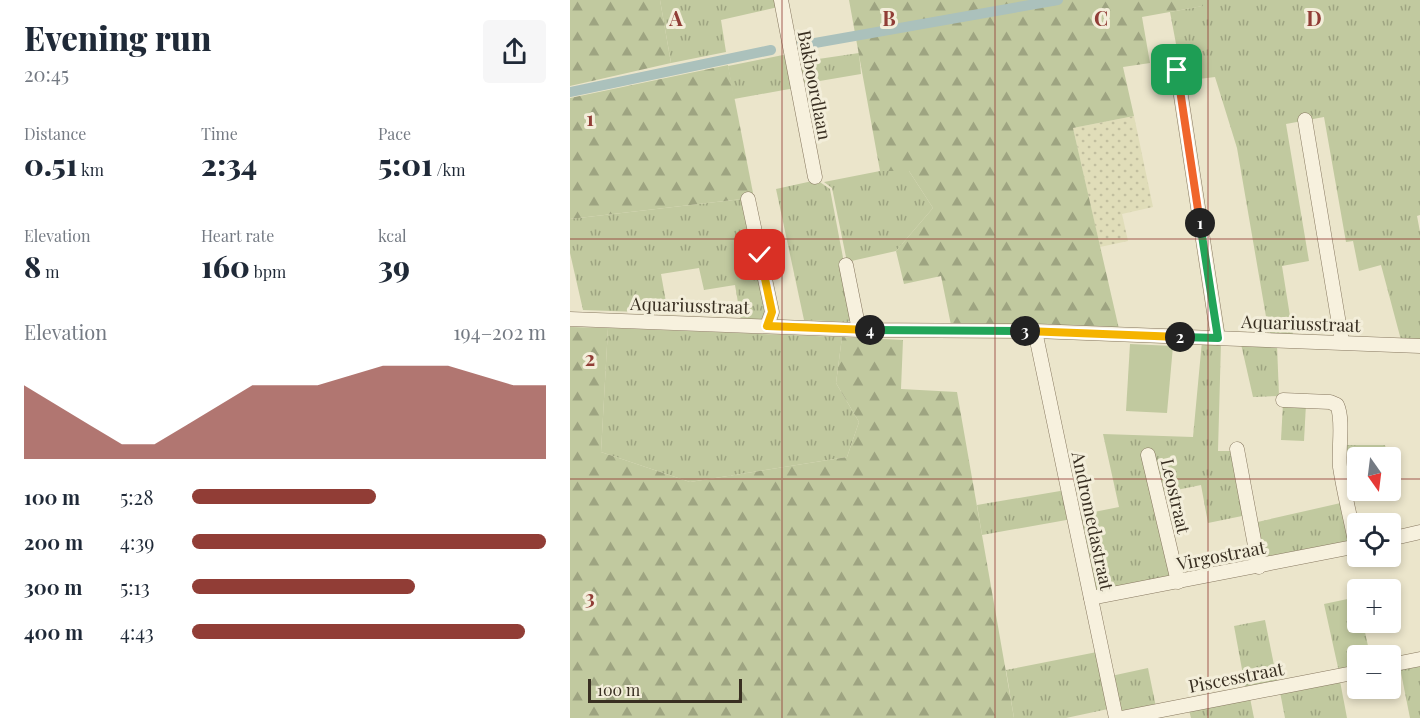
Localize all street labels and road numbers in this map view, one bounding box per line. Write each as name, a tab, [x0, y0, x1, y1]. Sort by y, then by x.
street label: Bakboordlaan	[793, 28, 837, 142]
street label: Aquariusstraat	[629, 291, 751, 319]
street label: Aquariusstraat	[1240, 309, 1362, 337]
street label: Andromedastraat	[1066, 448, 1120, 593]
street label: Leostraat	[1156, 456, 1196, 536]
street label: Virgostraat	[1174, 535, 1268, 576]
street label: Piscesstraat	[1186, 656, 1286, 698]

